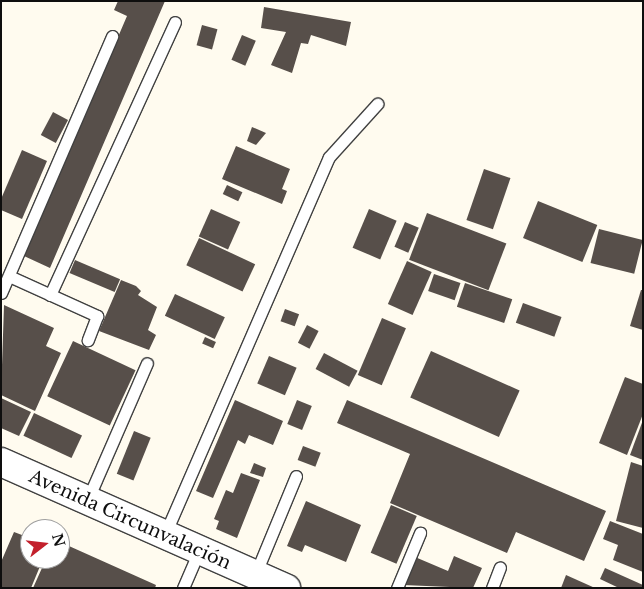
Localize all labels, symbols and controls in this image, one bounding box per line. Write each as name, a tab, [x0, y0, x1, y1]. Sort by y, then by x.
street label: Avenida Circunvalación	[26, 466, 234, 574]
north arrow	[20, 519, 70, 569]
text: N	[48, 531, 69, 549]

